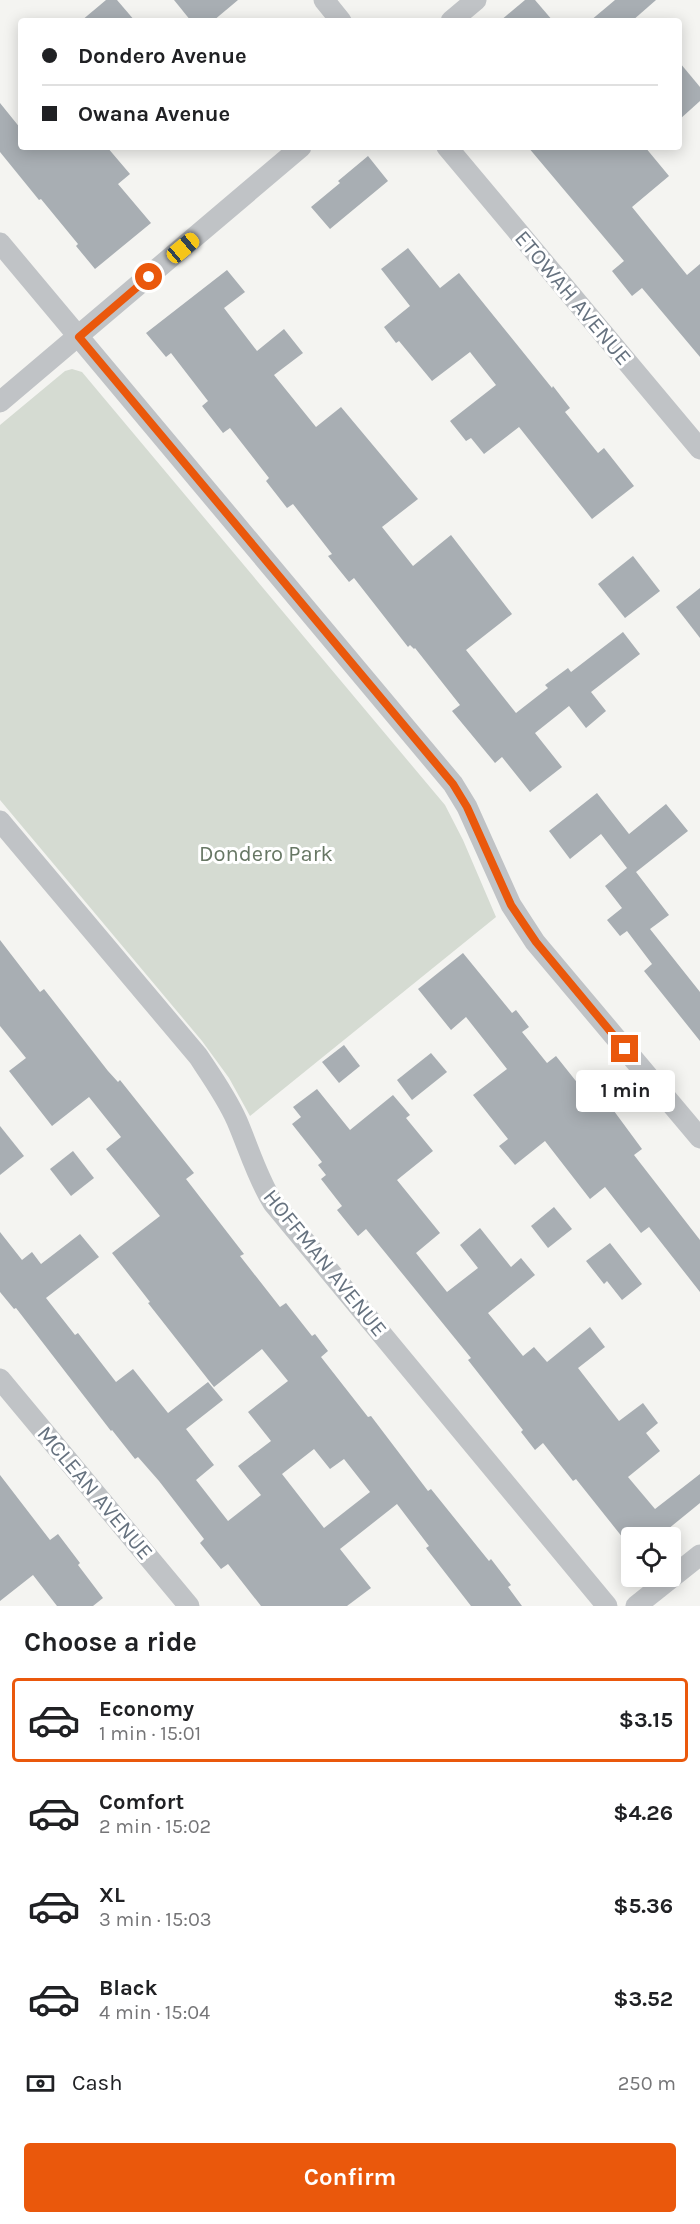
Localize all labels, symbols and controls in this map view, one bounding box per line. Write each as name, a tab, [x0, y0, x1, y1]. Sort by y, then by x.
text: Dondero Avenue	[78, 43, 247, 69]
text: Owana Avenue	[78, 101, 230, 127]
street label: ETOWAH AVENUE	[509, 225, 637, 371]
car	[163, 230, 203, 266]
route start	[135, 263, 162, 290]
park label: Dondero Park	[199, 841, 333, 867]
route end	[611, 1035, 638, 1062]
callout: 1 min	[576, 1070, 674, 1112]
text: 1 min	[600, 1079, 651, 1102]
street label: HOFFMAN AVENUE	[258, 1184, 392, 1342]
street label: MCLEAN AVENUE	[32, 1421, 158, 1565]
map controls	[621, 1527, 681, 1587]
button: locate	[621, 1527, 681, 1587]
text: Choose a ride	[24, 1626, 197, 1658]
icon: car	[27, 1693, 81, 1747]
text: Economy	[99, 1696, 194, 1722]
text: $3.15	[619, 1707, 673, 1733]
text: 1 min · 15:01	[99, 1722, 201, 1745]
icon: car	[27, 1786, 81, 1840]
text: Comfort	[99, 1789, 184, 1815]
text: $4.26	[613, 1800, 673, 1826]
text: 2 min · 15:02	[99, 1815, 211, 1838]
icon: car	[27, 1879, 81, 1933]
text: XL	[99, 1882, 125, 1908]
text: $5.36	[613, 1893, 673, 1919]
text: 3 min · 15:03	[99, 1908, 212, 1931]
icon: car	[27, 1972, 81, 2026]
text: Black	[99, 1975, 158, 2001]
text: $3.52	[613, 1986, 673, 2012]
text: 4 min · 15:04	[99, 2001, 210, 2024]
icon: cash	[24, 2067, 57, 2100]
text: Cash	[72, 2070, 122, 2096]
text: 250 m	[618, 2072, 676, 2095]
button: Confirm	[24, 2143, 676, 2212]

